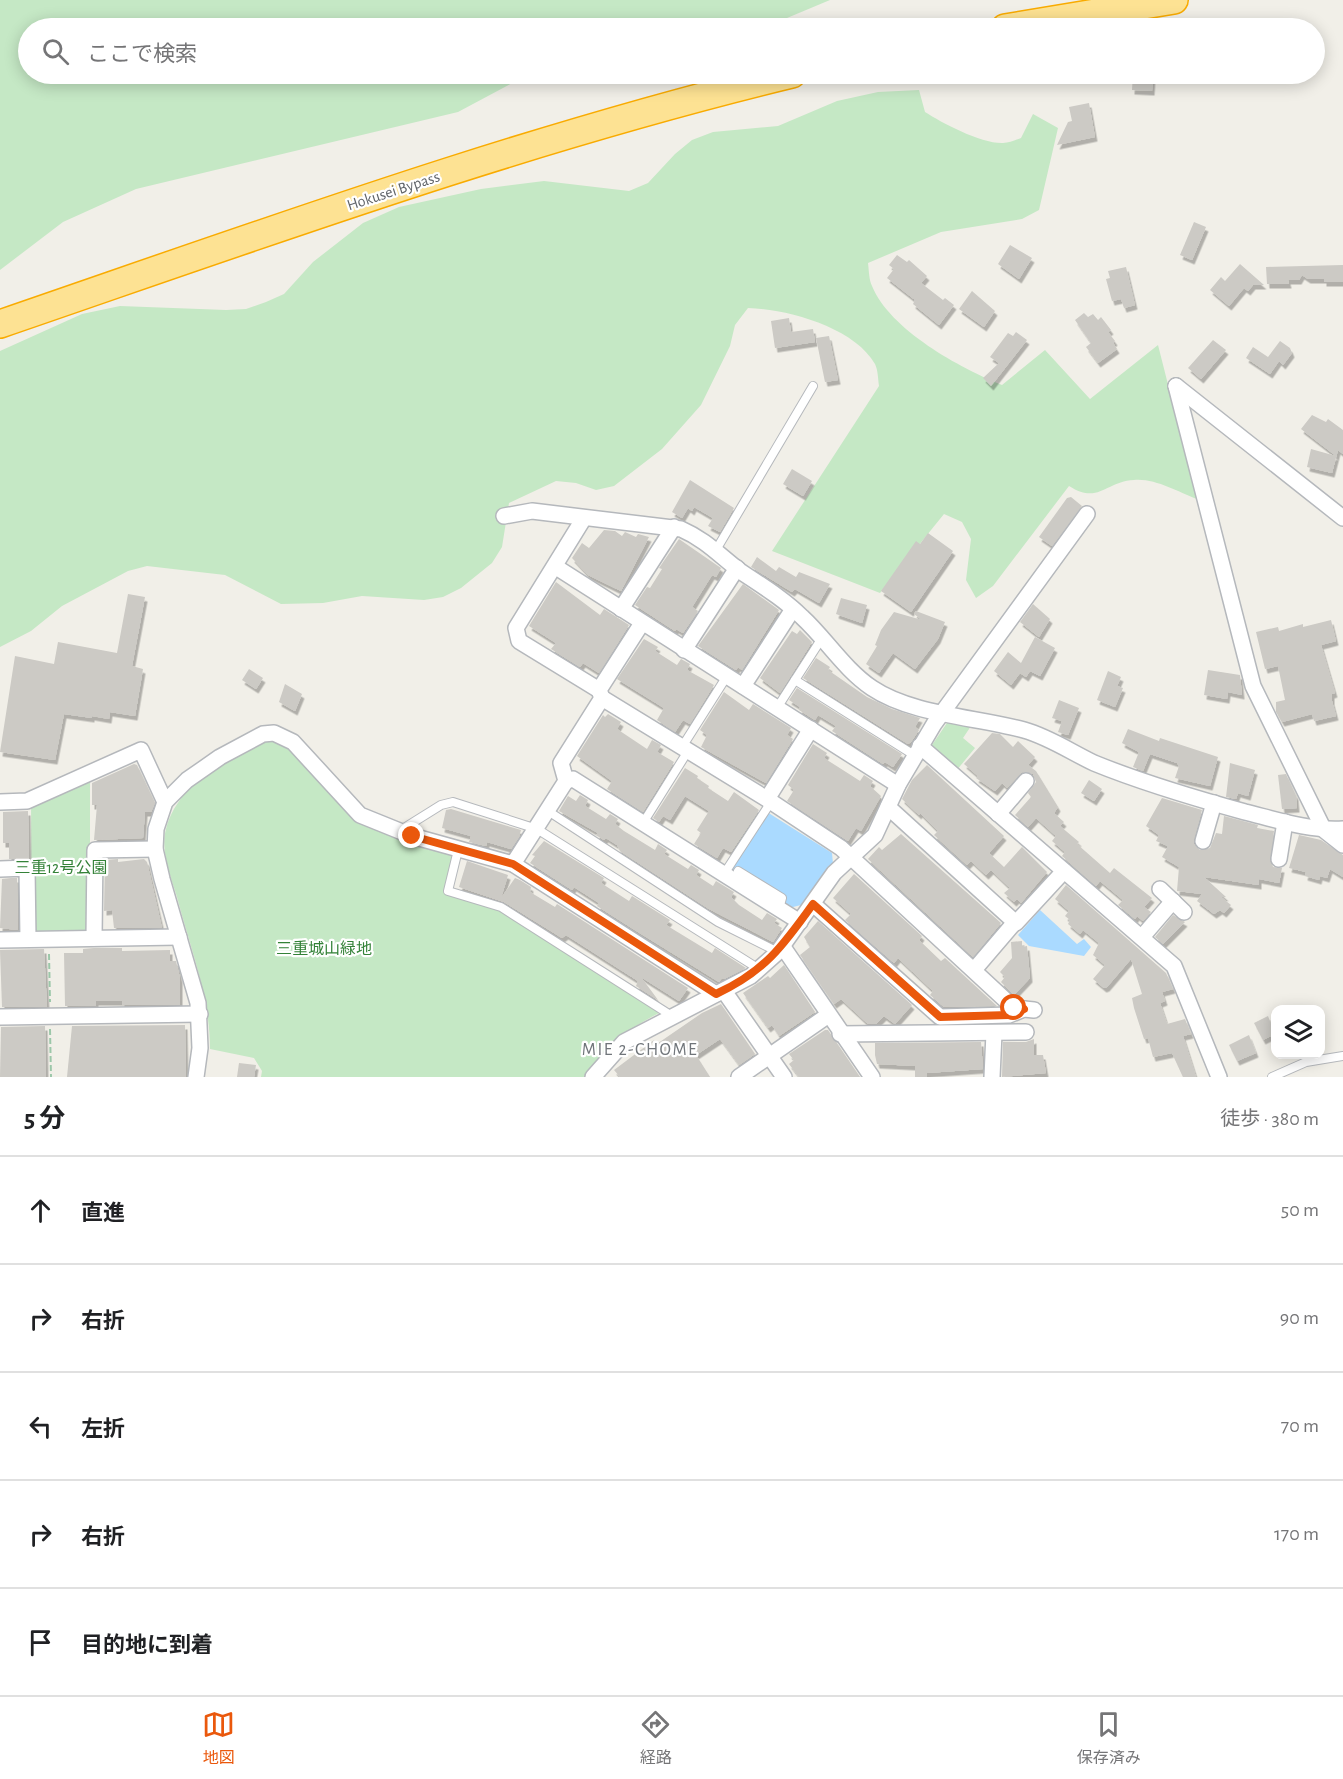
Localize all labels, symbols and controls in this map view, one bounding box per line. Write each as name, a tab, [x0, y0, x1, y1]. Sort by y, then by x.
search box	[18, 18, 1325, 84]
icon: search	[39, 35, 72, 68]
text: ここで検索	[87, 43, 197, 65]
street label: Hokusei Bypass	[345, 168, 442, 214]
route end	[398, 822, 424, 848]
park label: 三重12号公園	[15, 859, 107, 876]
park label: 三重城山緑地	[276, 940, 372, 957]
route start	[1000, 994, 1026, 1020]
map controls	[1271, 1005, 1325, 1059]
button: layers	[1271, 1005, 1325, 1059]
district label: MIE 2-CHOME	[582, 1041, 698, 1059]
text: 5 分	[24, 1106, 65, 1132]
text: 徒歩 · 380 m	[1220, 1109, 1319, 1129]
icon: ahead	[24, 1194, 57, 1227]
text: 50 m	[1281, 1200, 1319, 1220]
text: 直進	[81, 1202, 125, 1224]
icon: right	[24, 1302, 57, 1335]
text: 90 m	[1280, 1308, 1319, 1328]
text: 右折	[81, 1310, 125, 1332]
icon: left	[24, 1410, 57, 1443]
text: 70 m	[1281, 1416, 1319, 1436]
text: 左折	[81, 1418, 125, 1440]
icon: right	[24, 1518, 57, 1551]
text: 170 m	[1274, 1524, 1319, 1544]
text: 右折	[81, 1526, 125, 1548]
icon: arrive	[24, 1626, 57, 1659]
text: 目的地に到着	[81, 1634, 213, 1656]
tab: 地図	[202, 1708, 235, 1768]
tab: 経路	[639, 1708, 672, 1768]
tab: 保存済み	[1077, 1708, 1141, 1768]

